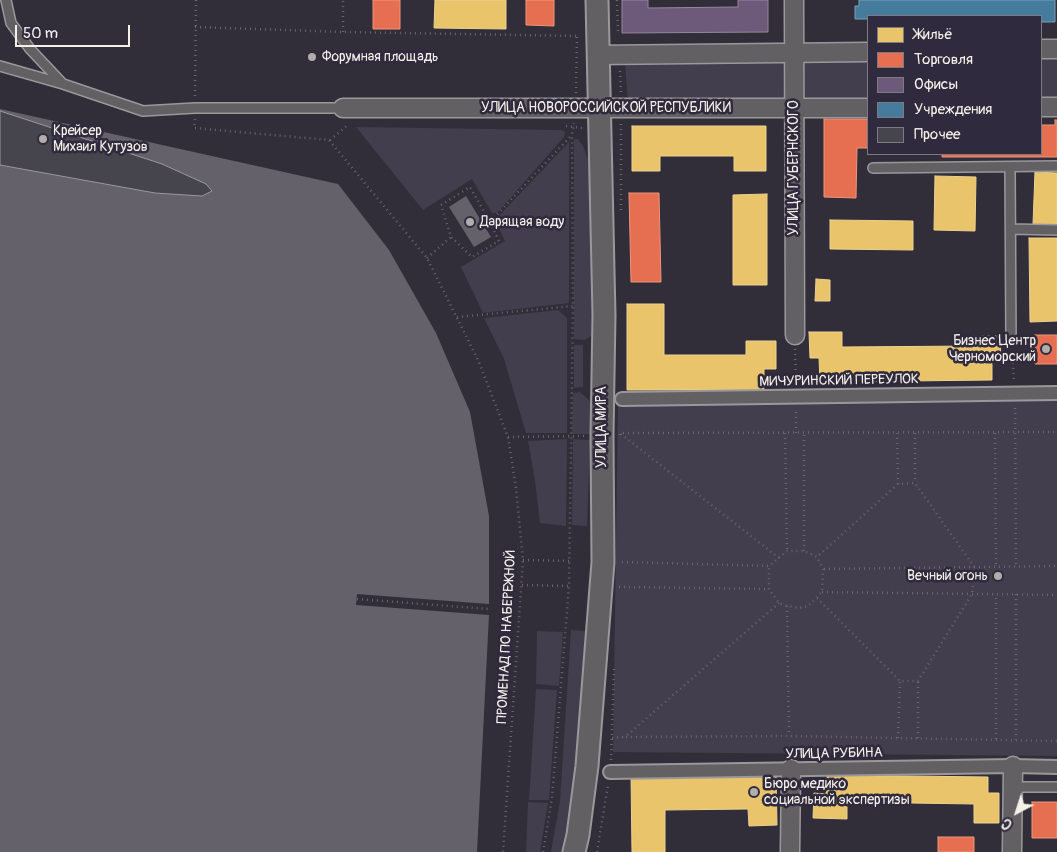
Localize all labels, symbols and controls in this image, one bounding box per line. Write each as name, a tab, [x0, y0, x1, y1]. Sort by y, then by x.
scale bar	[18, 15, 132, 47]
legend	[867, 15, 1042, 155]
text: 50 m	[23, 24, 58, 43]
text: Жильё	[914, 25, 953, 44]
place label: Форумная площадь	[322, 49, 438, 65]
text: Торговля	[914, 50, 973, 69]
marker: Форумная площадь	[306, 51, 318, 63]
text: Офисы	[914, 75, 958, 94]
street label: УЛИЦА НОВОРОССИЙСКОЙ РЕСПУБЛИКИ	[481, 100, 731, 116]
street label: УЛИЦА ГУБЕРНСКОГО	[786, 100, 802, 236]
text: Учреждения	[914, 100, 992, 119]
place label: Крейсер Михаил Кутузов	[53, 123, 148, 156]
text: Прочее	[914, 125, 961, 144]
marker: Крейсер Михаил Кутузов	[37, 133, 49, 145]
place label: Дарящая воду	[480, 214, 564, 230]
marker: Дарящая воду	[464, 216, 476, 228]
place label: Бизнес Центр Черноморский	[949, 333, 1036, 366]
marker: Бизнес Центр Черноморский	[1040, 343, 1052, 355]
street label: МИЧУРИНСКИЙ ПЕРЕУЛОК	[759, 371, 919, 391]
street label: УЛИЦА МИРА	[594, 386, 610, 468]
street label: ПРОМЕНАД ПО НАБЕРЕЖНОЙ	[494, 550, 520, 724]
place label: Вечный огонь	[907, 568, 988, 584]
marker: Вечный огонь	[992, 570, 1004, 582]
street label: УЛИЦА РУБИНА	[785, 745, 883, 763]
place label: Бюро медико социальной экспертизы	[764, 776, 910, 809]
marker: Бюро медико социальной экспертизы	[748, 786, 760, 798]
north arrow	[992, 787, 1042, 837]
text: С	[998, 815, 1016, 833]

